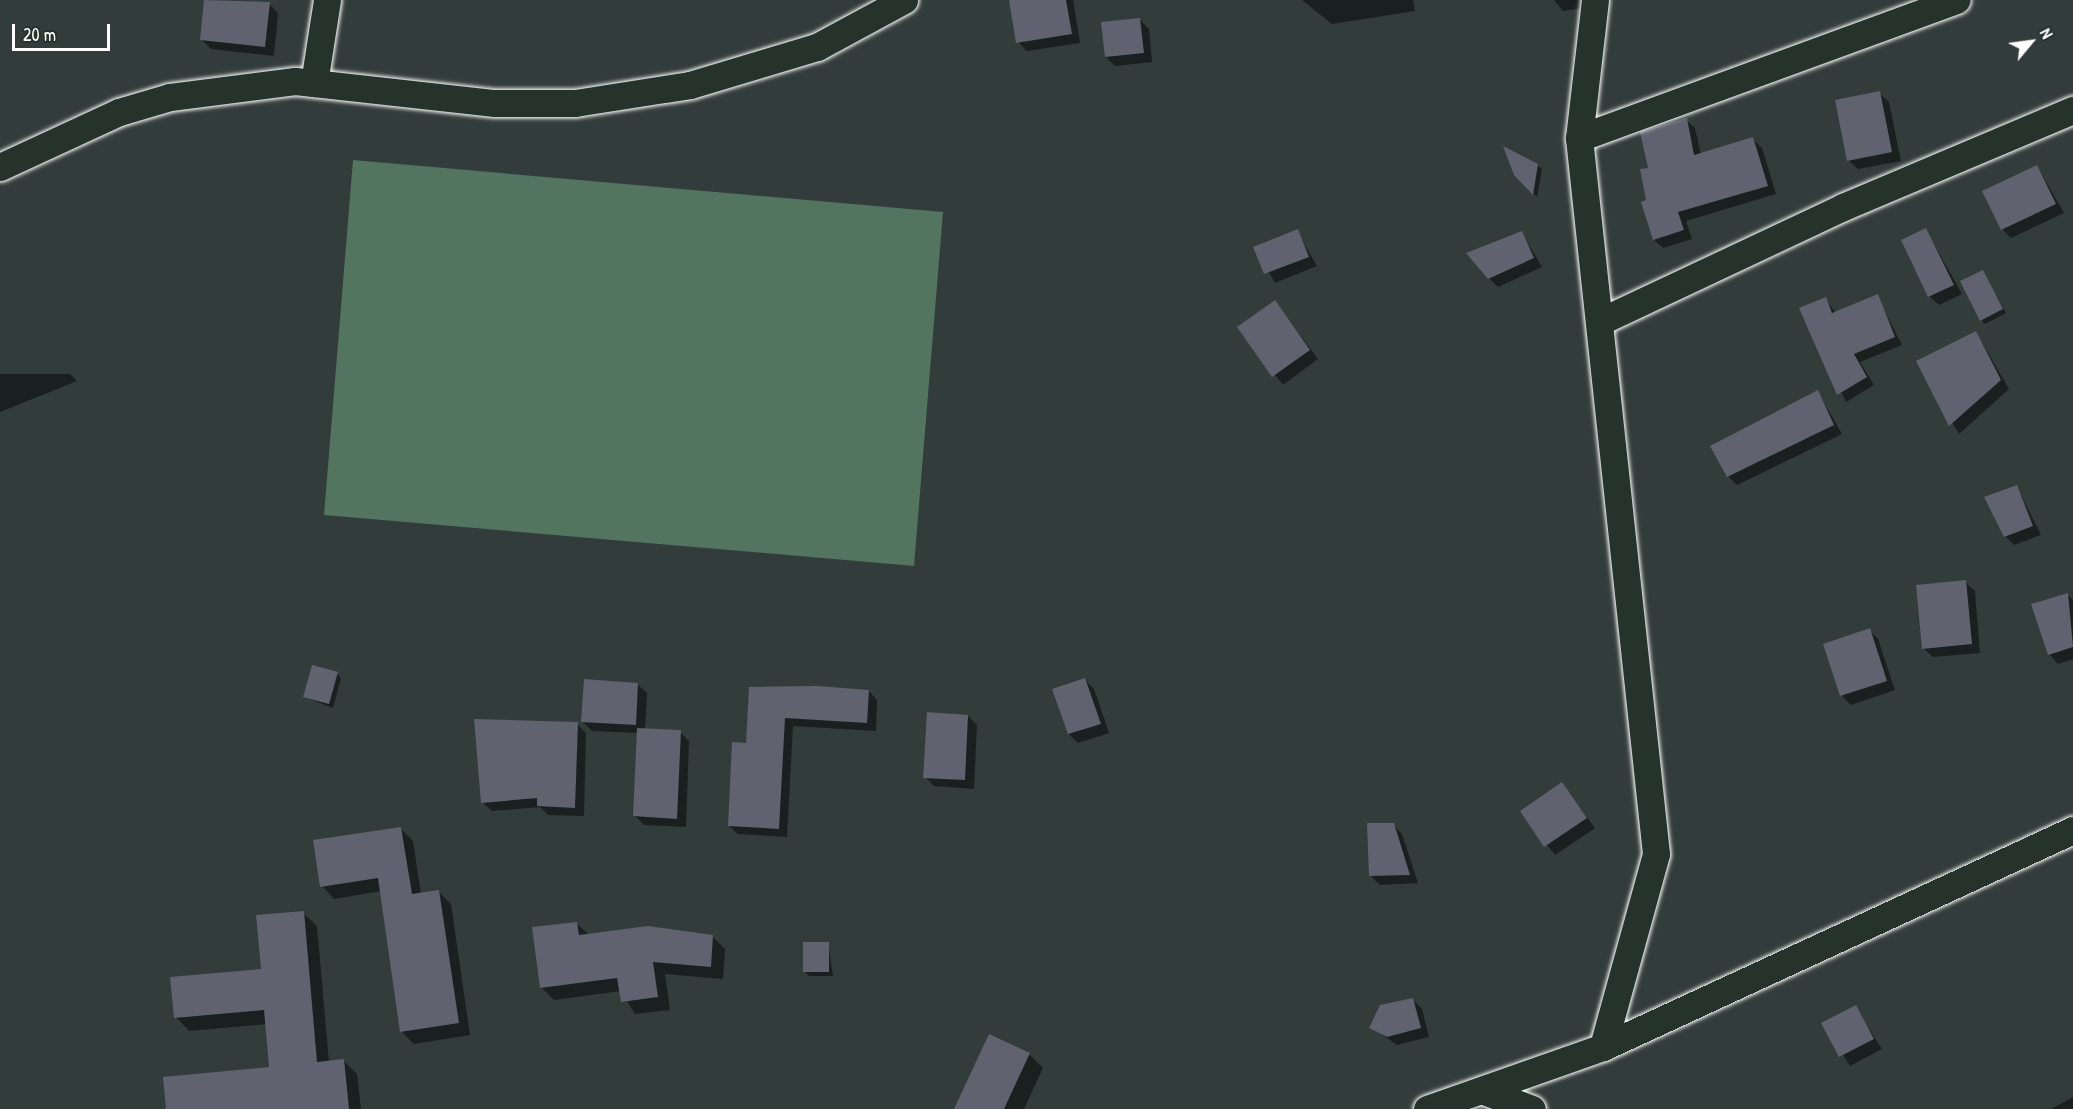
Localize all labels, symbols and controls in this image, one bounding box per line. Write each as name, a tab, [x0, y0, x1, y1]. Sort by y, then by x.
scale bar	[15, 12, 112, 50]
north arrow	[2001, 12, 2061, 72]
text: 20 m	[23, 22, 56, 47]
text: N	[2035, 24, 2058, 42]

